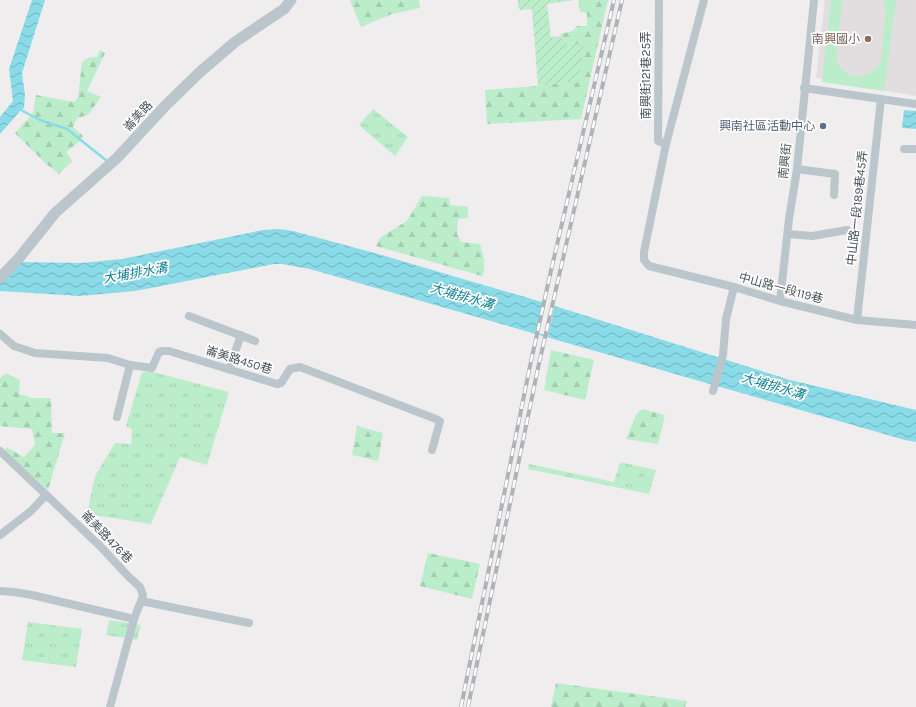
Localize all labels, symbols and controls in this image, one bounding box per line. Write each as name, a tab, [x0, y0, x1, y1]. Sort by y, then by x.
street label: 南興街121巷25弄	[639, 31, 653, 119]
place label: 南興國小	[812, 32, 860, 46]
marker: 南興國小	[863, 34, 873, 44]
street label: 崙美路	[121, 98, 155, 134]
place label: 興南社區活動中心	[719, 119, 815, 133]
marker: 興南社區活動中心	[818, 121, 828, 131]
street label: 南興街	[776, 142, 794, 180]
street label: 中山路一段189巷45弄	[844, 150, 870, 266]
water label: 大埔排水溝	[102, 260, 170, 286]
street label: 中山路一段119巷	[737, 270, 825, 306]
water label: 大埔排水溝	[429, 280, 497, 313]
street label: 崙美路450巷	[204, 343, 274, 377]
water label: 大埔排水溝	[740, 370, 808, 403]
street label: 崙美路476巷	[79, 508, 135, 566]

